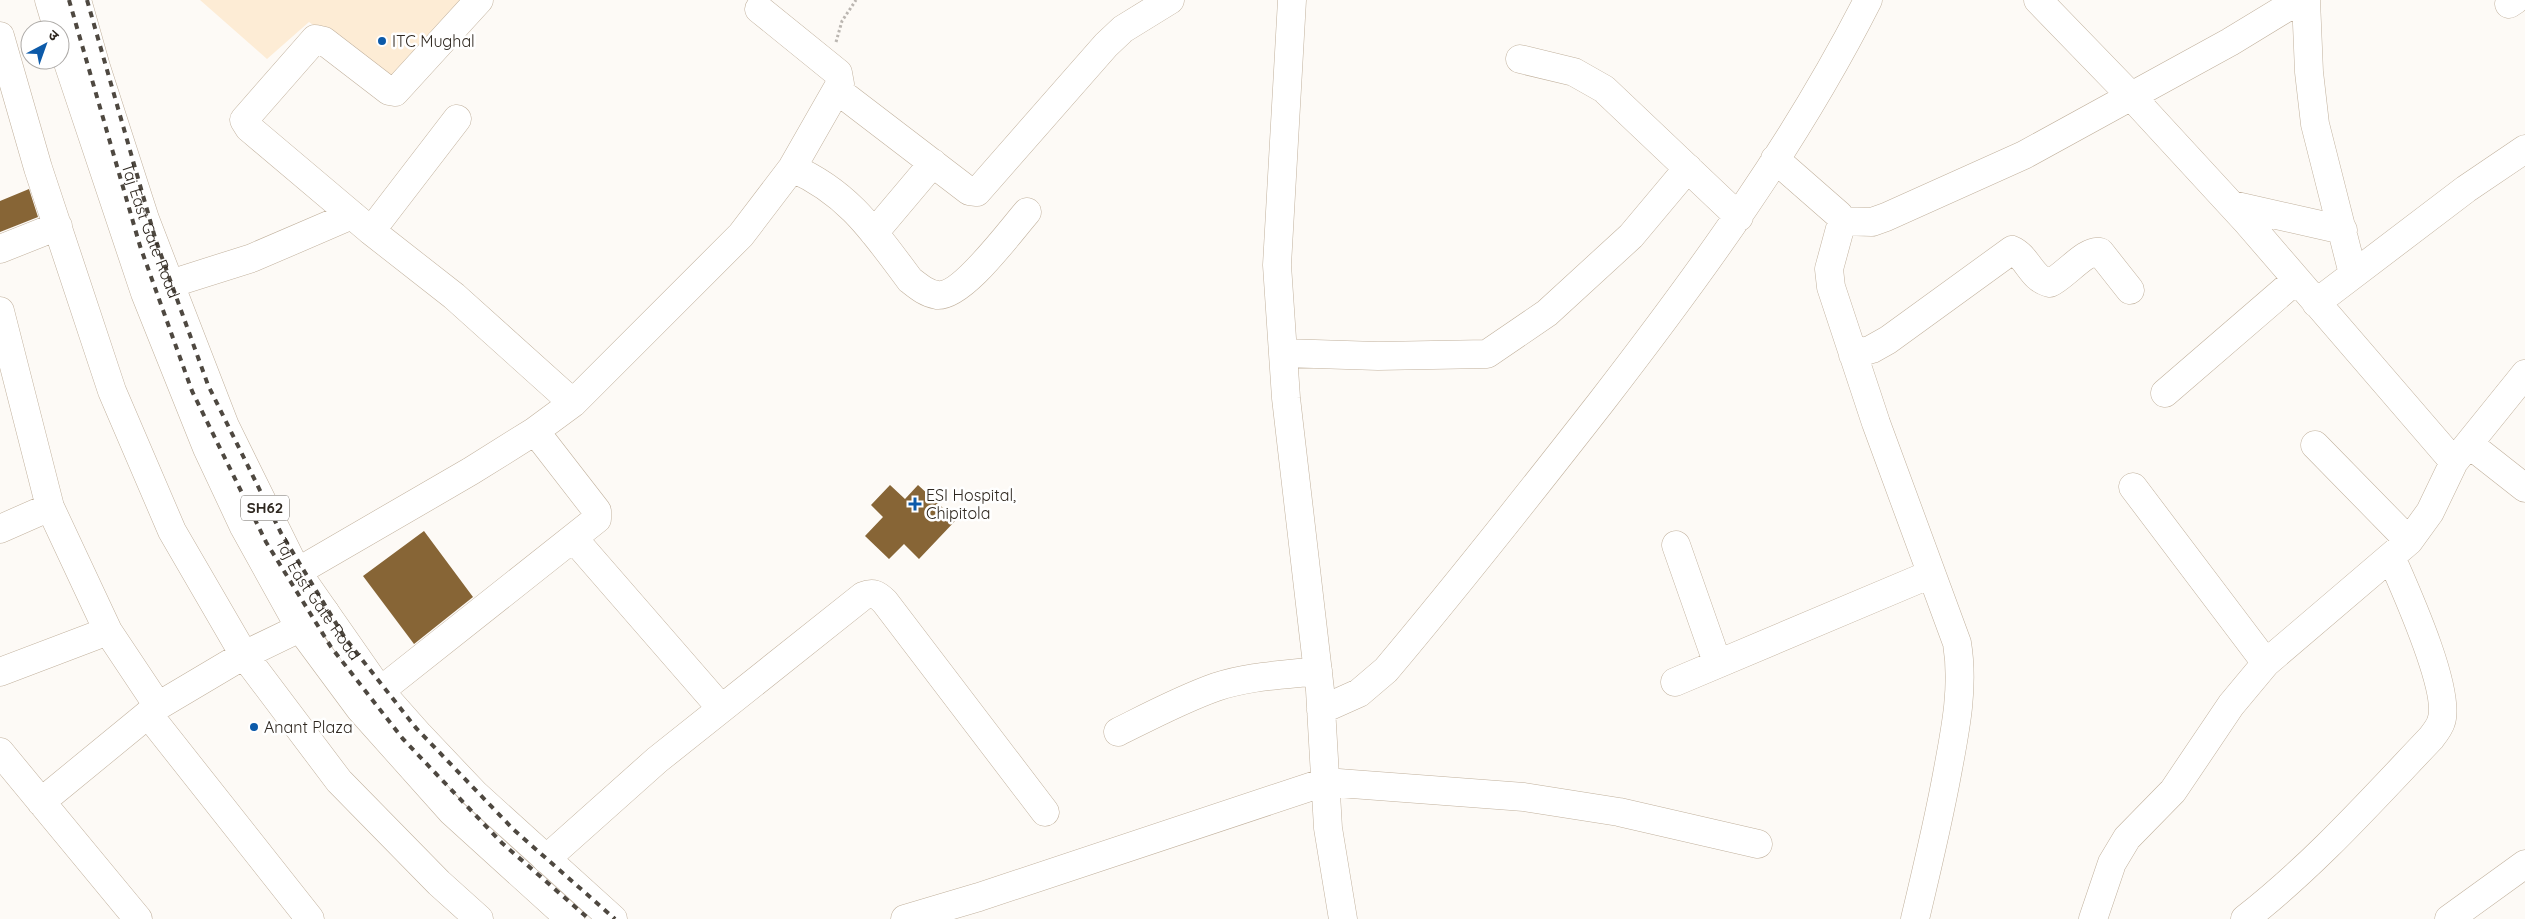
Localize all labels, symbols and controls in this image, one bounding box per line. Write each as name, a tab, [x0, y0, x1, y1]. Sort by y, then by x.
north arrow	[20, 20, 70, 70]
text: उ	[45, 26, 63, 45]
place label: ITC Mughal	[392, 31, 475, 51]
marker: ITC Mughal	[376, 35, 388, 47]
street label: Taj East Gate Road	[118, 160, 184, 301]
place label: ESI Hospital, Chipitola	[926, 485, 1016, 523]
road number: SH62	[241, 496, 289, 520]
marker: ESI Hospital, Chipitola	[908, 497, 922, 511]
street label: Taj East Gate Road	[272, 534, 365, 664]
place label: Anant Plaza	[264, 717, 353, 737]
marker: Anant Plaza	[248, 721, 260, 733]

